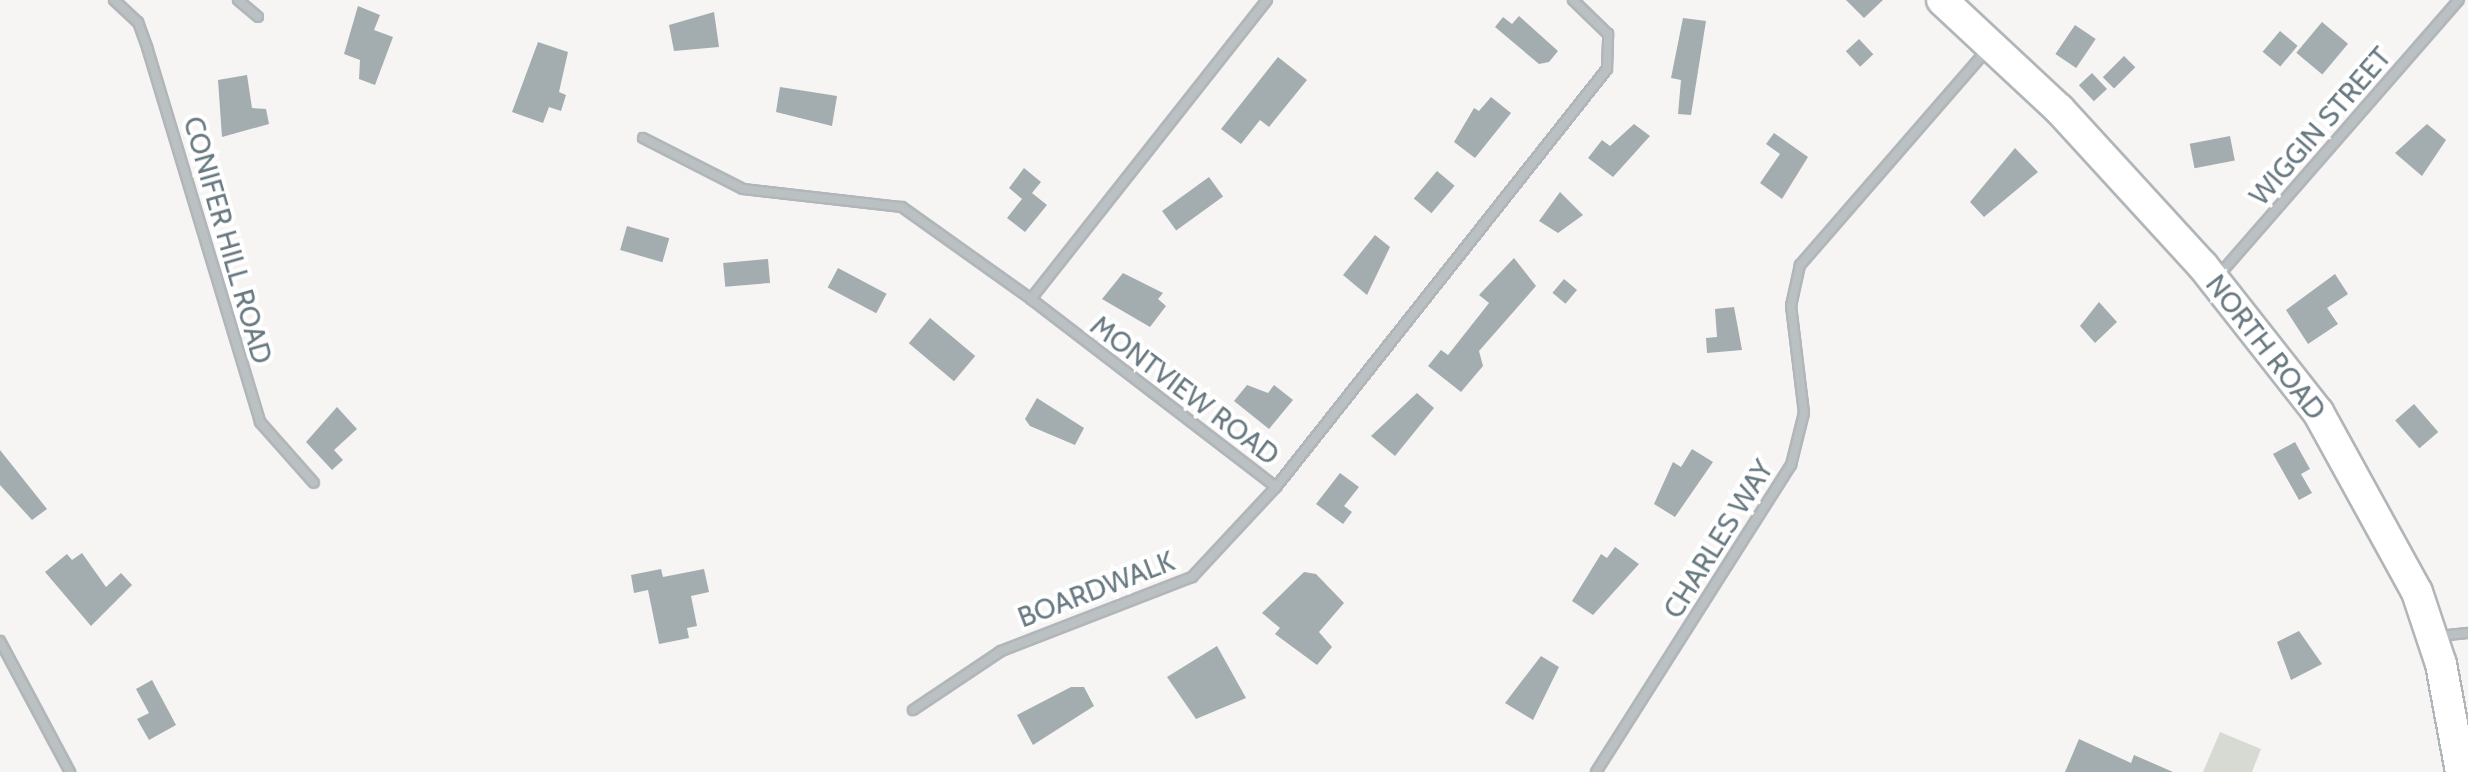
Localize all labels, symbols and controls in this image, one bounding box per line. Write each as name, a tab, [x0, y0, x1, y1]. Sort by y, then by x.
street label: WIGGIN STREET	[2242, 40, 2398, 212]
street label: CONIFER HILL ROAD	[177, 113, 279, 367]
street label: NORTH ROAD	[2199, 268, 2333, 426]
street label: MONTVIEW ROAD	[1084, 308, 1286, 472]
street label: CHARLES WAY	[1656, 454, 1780, 624]
street label: BOARDWALK	[1013, 544, 1179, 634]

